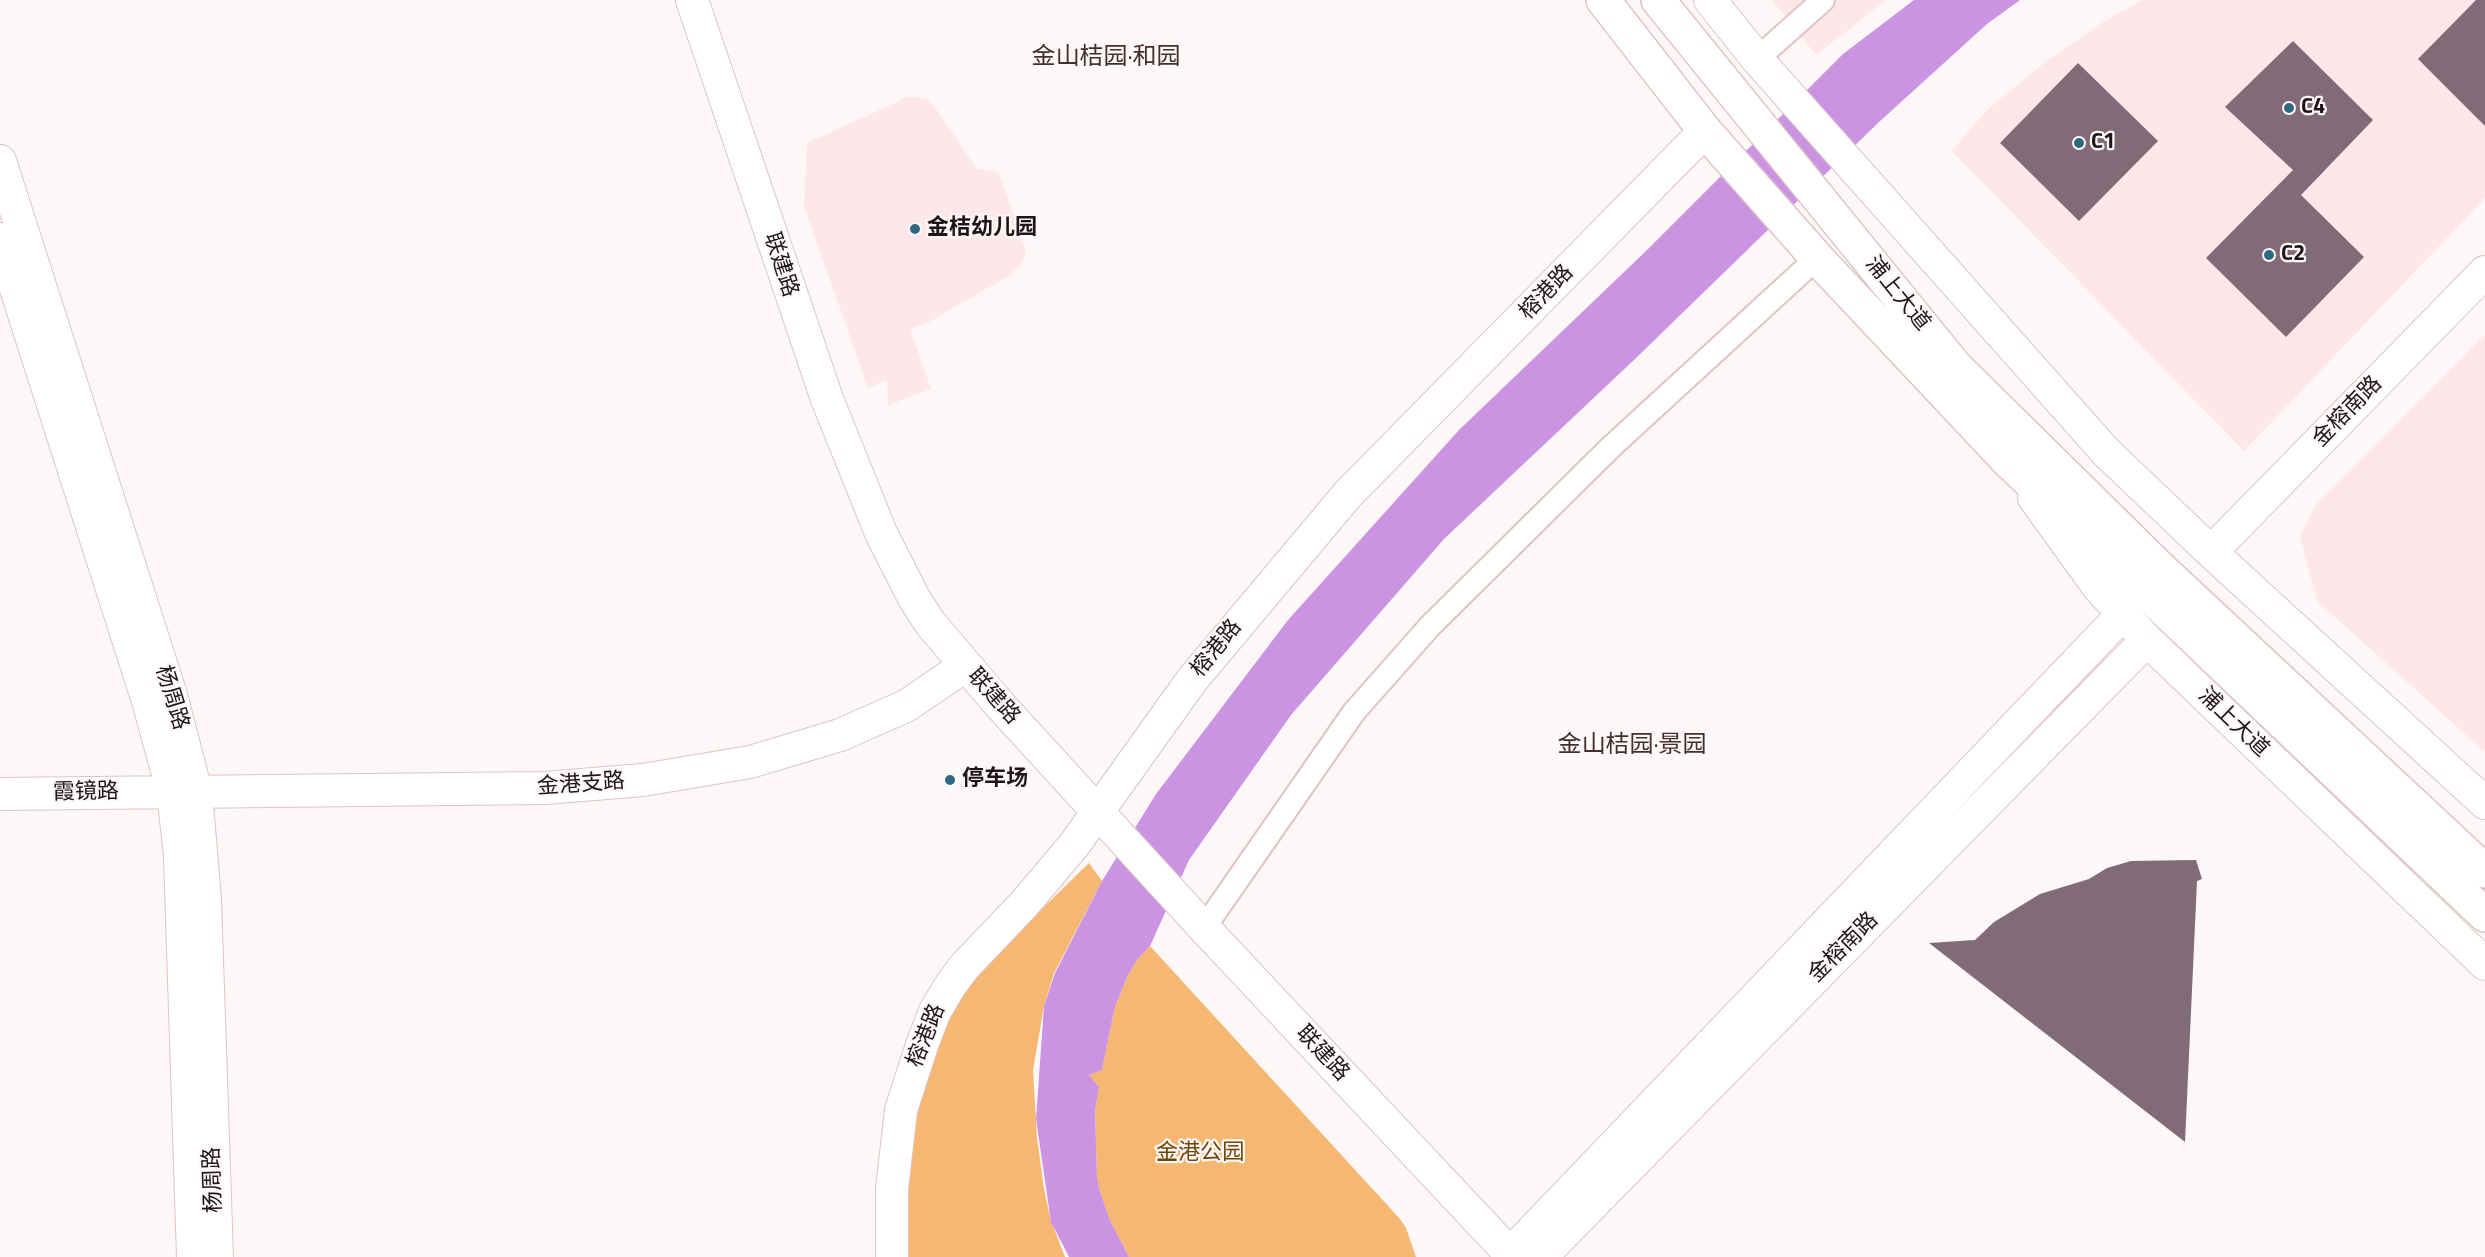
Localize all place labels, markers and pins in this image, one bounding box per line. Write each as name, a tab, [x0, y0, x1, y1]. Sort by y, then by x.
place label: C4	[2301, 95, 2325, 121]
marker: C4	[2282, 101, 2296, 115]
place label: C1	[2091, 130, 2115, 156]
marker: C1	[2072, 136, 2086, 150]
place label: 金桔幼儿园	[927, 216, 1037, 242]
marker: 金桔幼儿园	[908, 222, 922, 236]
place label: C2	[2281, 242, 2305, 268]
marker: C2	[2262, 248, 2276, 262]
place label: 停车场	[962, 767, 1028, 793]
marker: 停车场	[943, 773, 957, 787]

